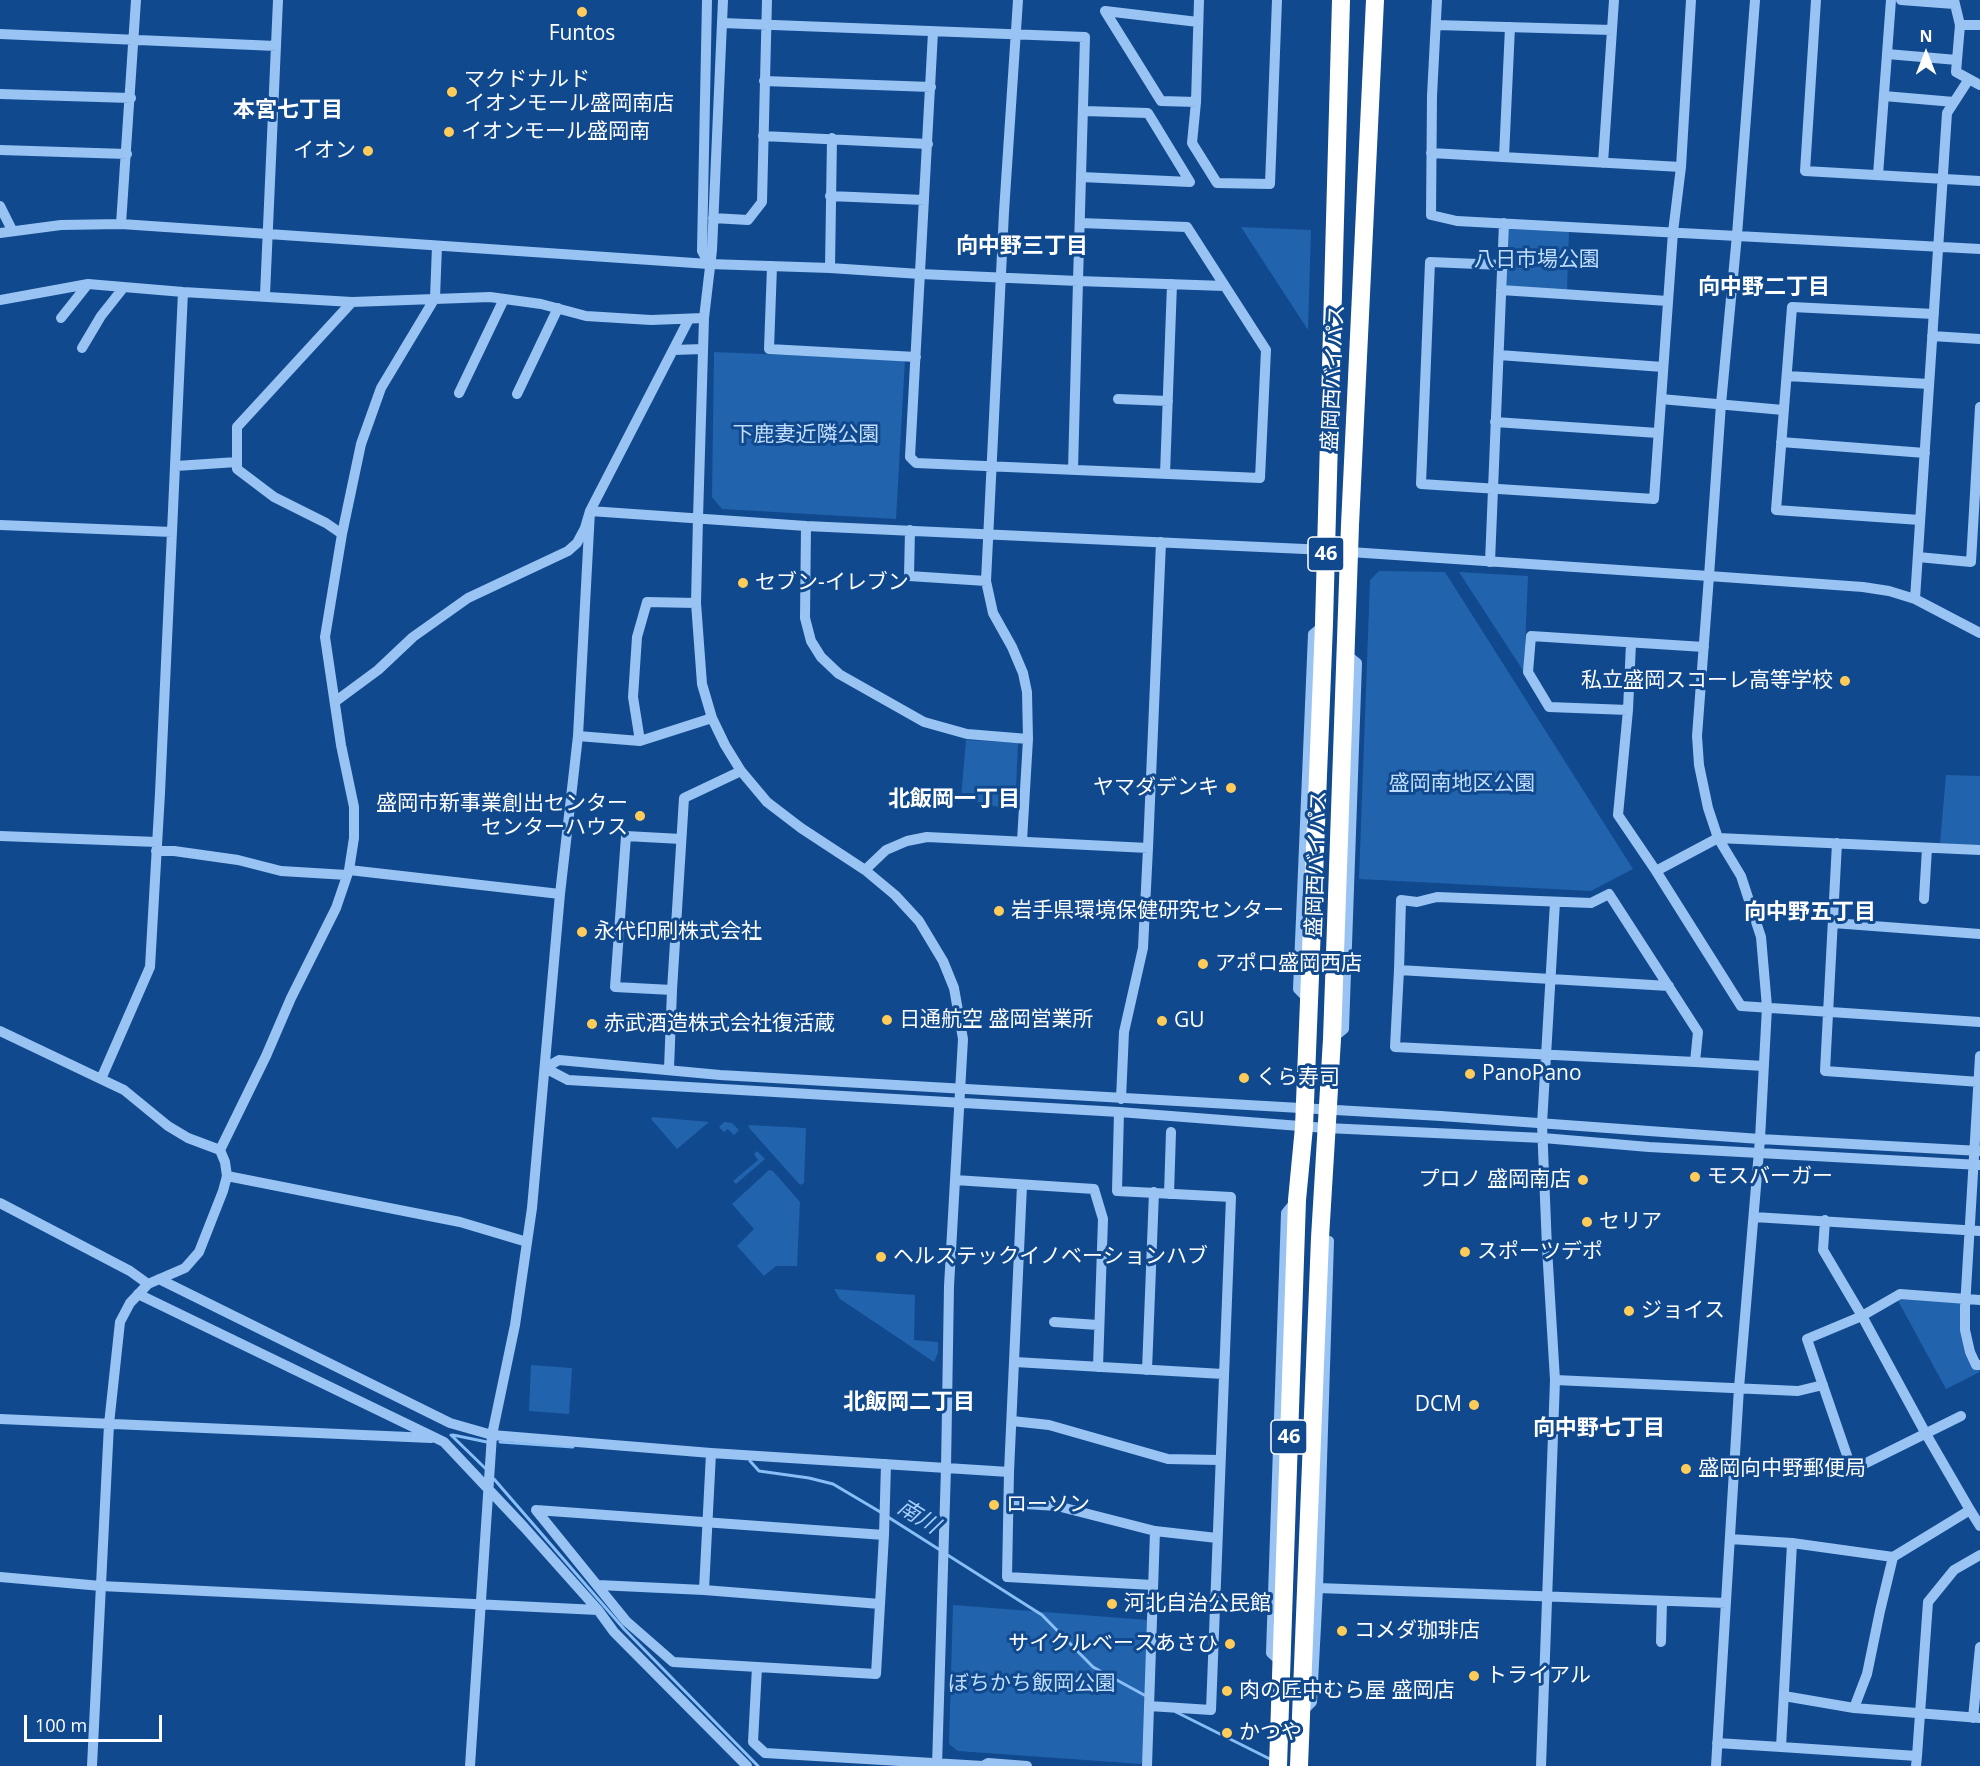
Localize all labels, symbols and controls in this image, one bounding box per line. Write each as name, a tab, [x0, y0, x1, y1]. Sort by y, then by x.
marker: Funtos	[575, 5, 589, 19]
place label: Funtos	[549, 21, 615, 47]
north arrow	[1896, 24, 1956, 84]
text: N	[1919, 25, 1933, 47]
place label: マクドナルド イオンモール盛岡南店	[464, 67, 674, 117]
marker: マクドナルド イオンモール盛岡南店	[445, 85, 459, 99]
district label: 本宮七丁目	[233, 98, 343, 124]
place label: イオンモール盛岡南	[461, 119, 650, 145]
marker: イオンモール盛岡南	[442, 125, 456, 139]
place label: イオン	[293, 138, 356, 164]
marker: イオン	[361, 144, 375, 158]
district label: 向中野三丁目	[956, 234, 1088, 260]
park label: 八日市場公園	[1474, 247, 1600, 273]
district label: 向中野二丁目	[1698, 275, 1830, 301]
street label: 盛岡西バイパス	[1318, 304, 1350, 452]
park label: 下鹿妻近隣公園	[733, 422, 879, 448]
road number: 46	[1308, 537, 1344, 571]
place label: セブン-イレブン	[755, 570, 909, 596]
marker: セブン-イレブン	[736, 576, 750, 590]
place label: 私立盛岡スコーレ高等学校	[1581, 668, 1833, 694]
marker: 私立盛岡スコーレ高等学校	[1838, 674, 1852, 688]
park label: 盛岡南地区公園	[1389, 771, 1535, 797]
place label: ヤマダデンキ	[1093, 775, 1219, 801]
marker: ヤマダデンキ	[1224, 781, 1238, 795]
district label: 北飯岡一丁目	[888, 787, 1020, 813]
street label: 盛岡西バイパス	[1302, 790, 1332, 938]
place label: 盛岡市新事業創出センター センターハウス	[376, 791, 628, 841]
marker: 盛岡市新事業創出センター センターハウス	[633, 809, 647, 823]
place label: 岩手県環境保健研究センター	[1011, 898, 1284, 924]
district label: 向中野五丁目	[1744, 900, 1876, 926]
marker: 岩手県環境保健研究センター	[992, 904, 1006, 918]
place label: 永代印刷株式会社	[594, 919, 762, 945]
marker: 永代印刷株式会社	[575, 925, 589, 939]
place label: アポロ盛岡西店	[1215, 951, 1362, 977]
marker: アポロ盛岡西店	[1196, 957, 1210, 971]
place label: 日通航空 盛岡営業所	[899, 1007, 1093, 1033]
place label: GU	[1174, 1008, 1205, 1034]
place label: 赤武酒造株式会社復活蔵	[604, 1011, 835, 1037]
marker: 日通航空 盛岡営業所	[880, 1013, 894, 1027]
marker: GU	[1155, 1014, 1169, 1028]
marker: 赤武酒造株式会社復活蔵	[585, 1017, 599, 1031]
place label: PanoPano	[1482, 1061, 1582, 1087]
place label: くら寿司	[1256, 1065, 1340, 1091]
marker: PanoPano	[1463, 1067, 1477, 1081]
marker: くら寿司	[1237, 1071, 1251, 1085]
place label: モスバーガー	[1707, 1164, 1833, 1190]
place label: プロノ 盛岡南店	[1419, 1167, 1571, 1193]
marker: モスバーガー	[1688, 1170, 1702, 1184]
marker: プロノ 盛岡南店	[1576, 1173, 1590, 1187]
place label: セリア	[1599, 1209, 1662, 1235]
marker: セリア	[1580, 1215, 1594, 1229]
place label: スポーツデポ	[1477, 1239, 1603, 1265]
place label: ヘルステックイノベーションハブ	[893, 1244, 1208, 1270]
marker: スポーツデポ	[1458, 1245, 1472, 1259]
marker: ヘルステックイノベーションハブ	[874, 1250, 888, 1264]
place label: ジョイス	[1641, 1298, 1725, 1324]
marker: ジョイス	[1622, 1304, 1636, 1318]
district label: 北飯岡二丁目	[843, 1390, 975, 1416]
place label: DCM	[1415, 1392, 1462, 1418]
marker: DCM	[1467, 1398, 1481, 1412]
district label: 向中野七丁目	[1533, 1416, 1665, 1442]
road number: 46	[1271, 1420, 1307, 1454]
place label: 盛岡向中野郵便局	[1698, 1456, 1866, 1482]
marker: 盛岡向中野郵便局	[1679, 1462, 1693, 1476]
place label: ローソン	[1006, 1492, 1090, 1518]
water label: 南川	[892, 1494, 944, 1540]
marker: ローソン	[987, 1498, 1001, 1512]
place label: 河北自治公民館	[1124, 1591, 1271, 1617]
marker: 河北自治公民館	[1105, 1597, 1119, 1611]
place label: コメダ珈琲店	[1354, 1618, 1480, 1644]
marker: コメダ珈琲店	[1335, 1624, 1349, 1638]
place label: サイクルベースあさひ	[1008, 1631, 1218, 1657]
marker: サイクルベースあさひ	[1223, 1637, 1237, 1651]
place label: トライアル	[1486, 1663, 1591, 1689]
marker: トライアル	[1467, 1669, 1481, 1683]
park label: ぼちかち飯岡公園	[948, 1671, 1116, 1697]
place label: 肉の匠中むら屋 盛岡店	[1239, 1678, 1454, 1704]
marker: 肉の匠中むら屋 盛岡店	[1220, 1684, 1234, 1698]
scale bar	[27, 1703, 165, 1741]
text: 100 m	[35, 1713, 87, 1737]
place label: かつや	[1239, 1720, 1302, 1746]
marker: かつや	[1220, 1726, 1234, 1740]

